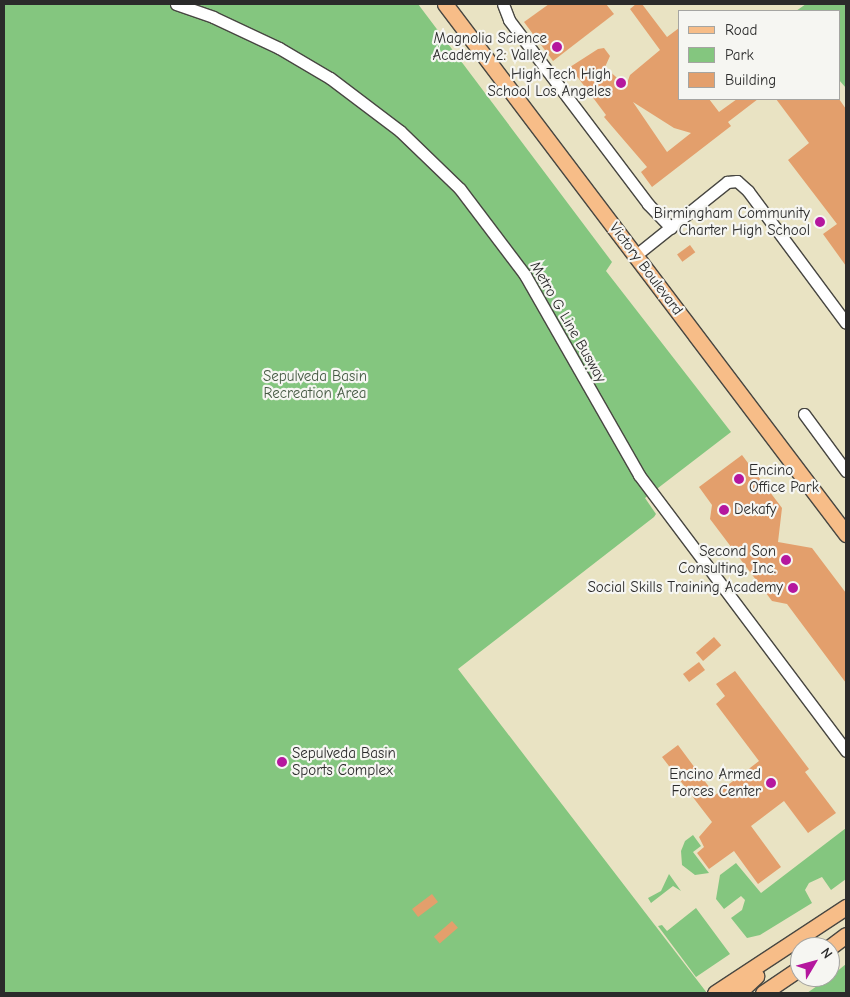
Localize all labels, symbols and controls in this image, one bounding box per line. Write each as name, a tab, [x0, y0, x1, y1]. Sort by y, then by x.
legend	[678, 10, 840, 100]
text: Road	[725, 21, 757, 39]
place label: Magnolia Science Academy 2: Valley	[432, 29, 547, 64]
marker: Magnolia Science Academy 2: Valley	[551, 41, 563, 53]
text: Park	[725, 46, 754, 64]
place label: High Tech High School Los Angeles	[487, 65, 611, 100]
text: Building	[725, 71, 776, 89]
marker: High Tech High School Los Angeles	[615, 77, 627, 89]
place label: Birmingham Community Charter High School	[654, 204, 810, 239]
marker: Birmingham Community Charter High School	[814, 216, 826, 228]
street label: Victory Boulevard	[605, 219, 687, 319]
street label: Metro G Line Busway	[526, 258, 610, 386]
park label: Sepulveda Basin Recreation Area	[263, 367, 367, 402]
place label: Encino Office Park	[749, 461, 819, 496]
marker: Encino Office Park	[733, 473, 745, 485]
place label: Dekafy	[734, 501, 777, 519]
marker: Dekafy	[718, 504, 730, 516]
place label: Second Son Consulting, Inc.	[678, 542, 776, 577]
marker: Second Son Consulting, Inc.	[780, 554, 792, 566]
place label: Social Skills Training Academy	[587, 579, 783, 597]
marker: Social Skills Training Academy	[787, 582, 799, 594]
place label: Sepulveda Basin Sports Complex	[292, 744, 396, 779]
marker: Sepulveda Basin Sports Complex	[276, 756, 288, 768]
place label: Encino Armed Forces Center	[669, 765, 761, 800]
marker: Encino Armed Forces Center	[765, 777, 777, 789]
north arrow	[790, 937, 840, 987]
text: N	[817, 945, 836, 962]

